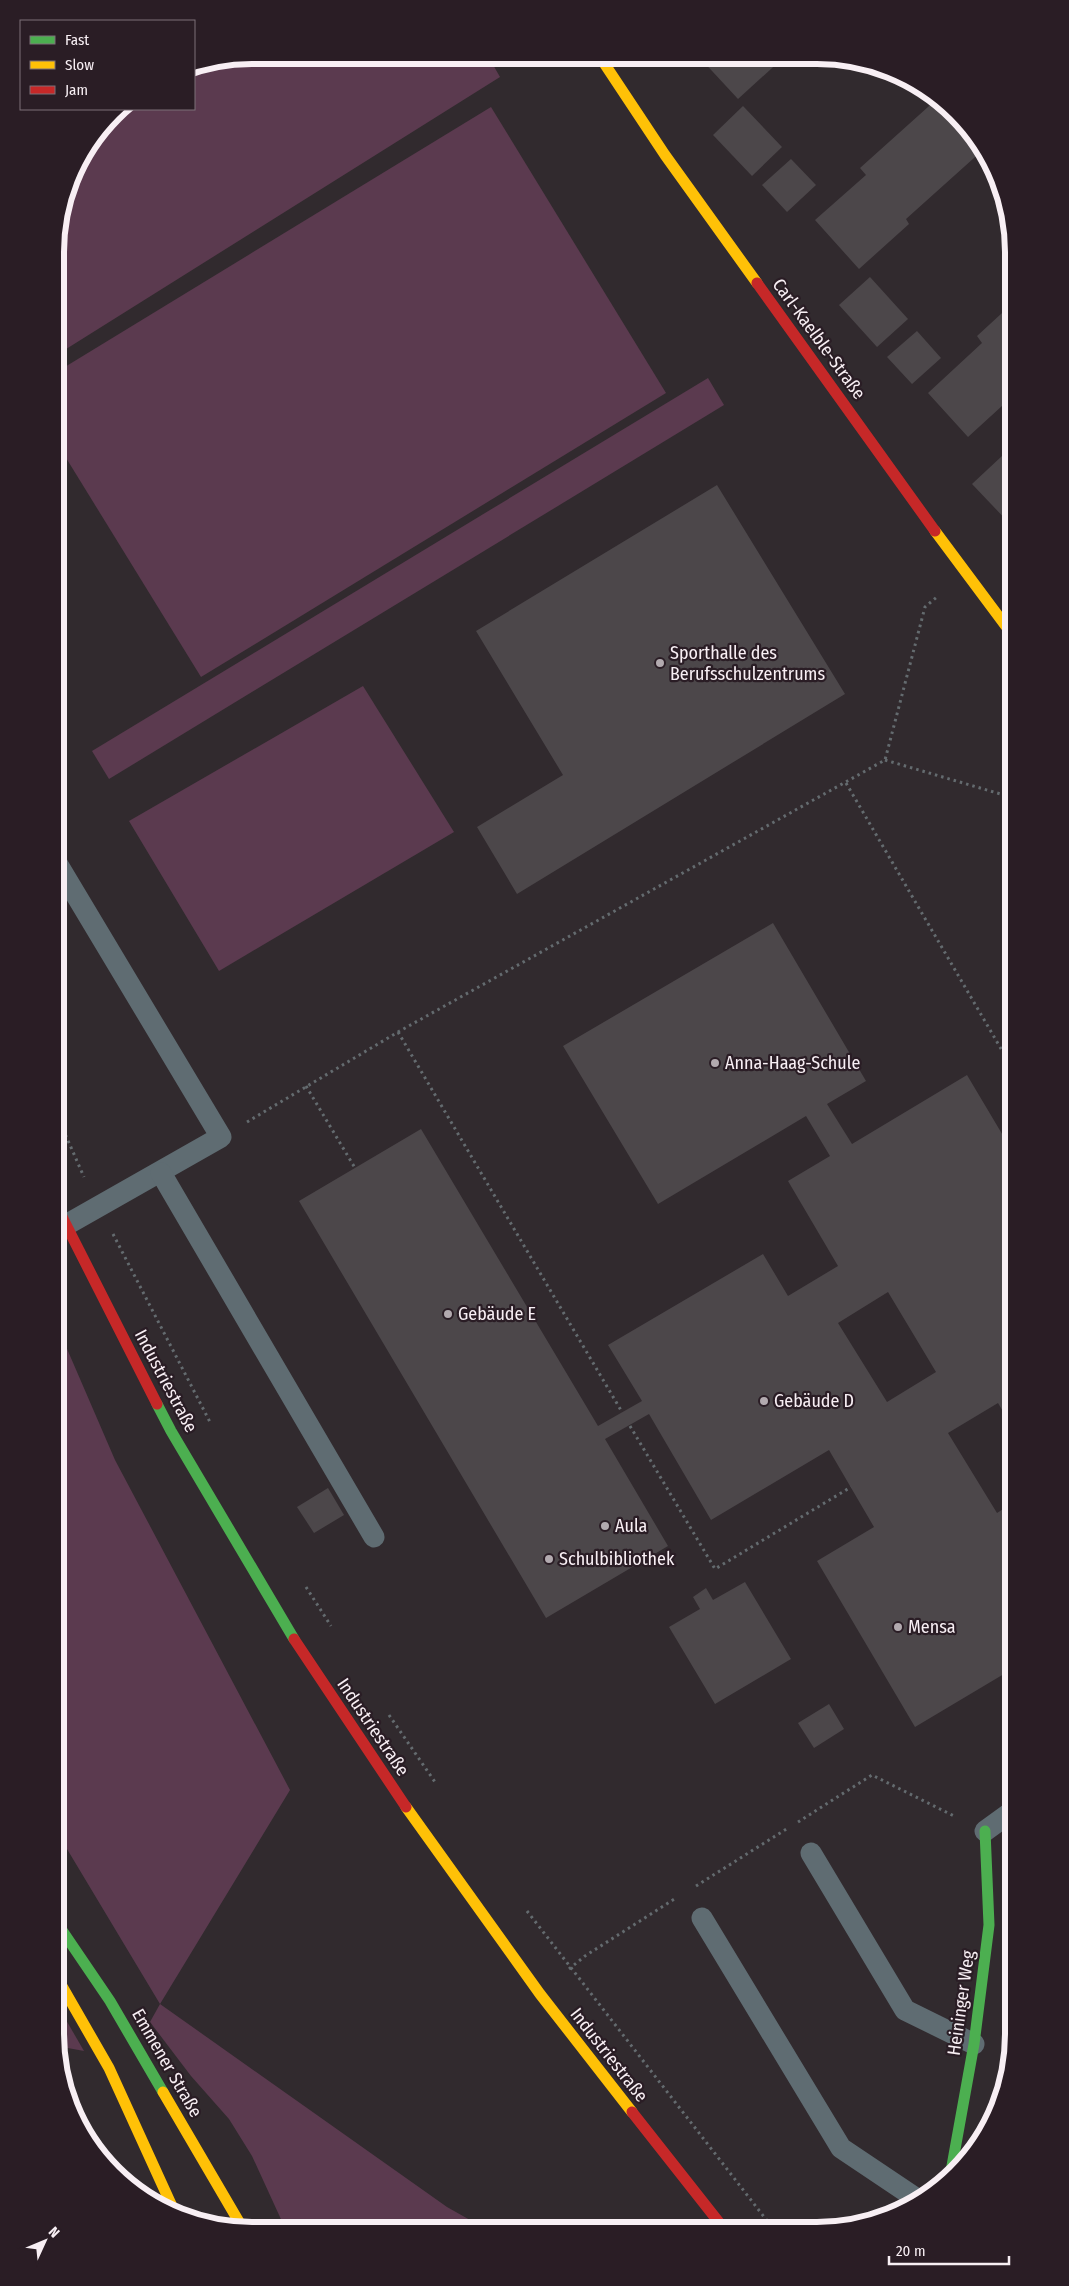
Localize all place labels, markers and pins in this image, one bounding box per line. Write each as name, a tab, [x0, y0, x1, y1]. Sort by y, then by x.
place label: Sporthalle des Berufsschulzentrums	[670, 642, 825, 685]
marker: Sporthalle des Berufsschulzentrums	[654, 657, 666, 669]
place label: Anna-Haag-Schule	[725, 1052, 860, 1074]
marker: Anna-Haag-Schule	[709, 1057, 721, 1069]
place label: Gebäude E	[458, 1303, 536, 1325]
marker: Gebäude E	[442, 1308, 454, 1320]
place label: Gebäude D	[774, 1390, 854, 1412]
marker: Gebäude D	[758, 1395, 770, 1407]
place label: Aula	[615, 1515, 648, 1537]
marker: Aula	[599, 1520, 611, 1532]
place label: Schulbibliothek	[559, 1548, 675, 1570]
marker: Schulbibliothek	[543, 1553, 555, 1565]
place label: Mensa	[908, 1616, 956, 1638]
marker: Mensa	[892, 1621, 904, 1633]

